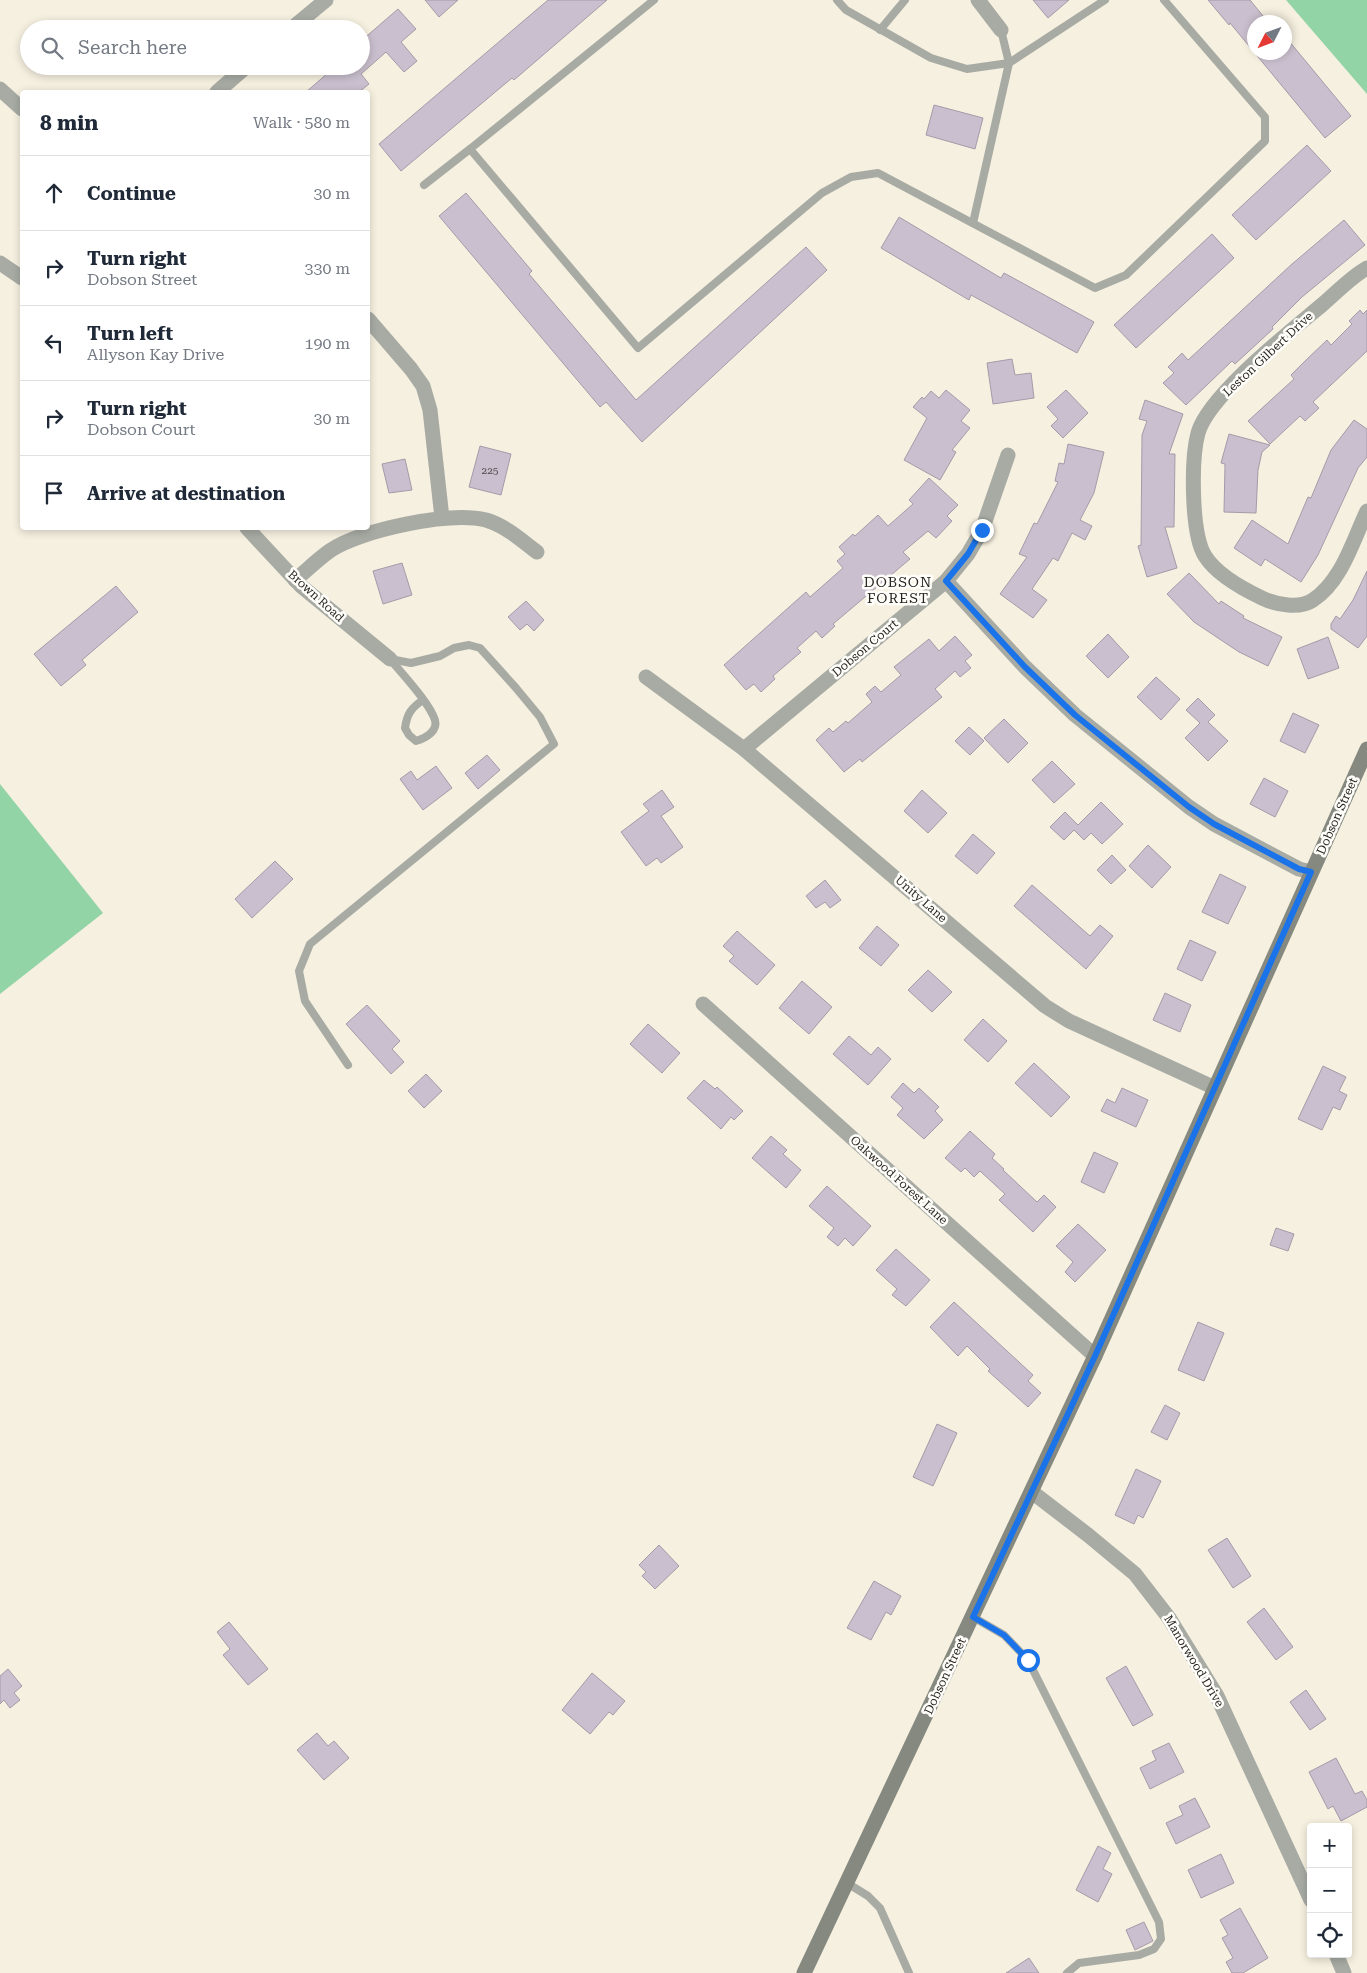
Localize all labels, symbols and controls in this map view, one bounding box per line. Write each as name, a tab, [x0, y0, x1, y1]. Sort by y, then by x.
north arrow	[1247, 15, 1292, 60]
search box	[20, 20, 370, 75]
icon: search	[38, 34, 66, 62]
text: Search here	[78, 36, 187, 59]
text: 8 min	[40, 111, 98, 135]
text: Walk · 580 m	[253, 113, 350, 132]
icon: ahead	[40, 179, 68, 207]
text: Continue	[87, 182, 176, 205]
text: 30 m	[313, 184, 350, 203]
text: Turn right	[87, 247, 187, 270]
icon: right	[40, 254, 68, 282]
text: 330 m	[304, 259, 350, 278]
text: Dobson Street	[87, 270, 197, 289]
street label: Leston Gilbert Drive	[1220, 309, 1316, 399]
text: Turn left	[87, 322, 173, 345]
icon: left	[40, 329, 68, 357]
text: 190 m	[304, 334, 350, 353]
text: Allyson Kay Drive	[87, 345, 224, 364]
text: Turn right	[87, 397, 187, 420]
icon: right	[40, 404, 68, 432]
text: 30 m	[313, 409, 350, 428]
text: Dobson Court	[87, 420, 195, 439]
house number: 225	[482, 465, 499, 476]
icon: arrive	[40, 479, 68, 507]
text: Arrive at destination	[87, 482, 285, 505]
route end	[971, 519, 994, 542]
street label: Brown Road	[285, 567, 347, 625]
district label: DOBSON FOREST	[864, 574, 932, 606]
street label: Dobson Court	[829, 616, 901, 680]
street label: Dobson Street	[1314, 775, 1360, 857]
street label: Unity Lane	[892, 873, 950, 926]
street label: Oakwood Forest Lane	[848, 1133, 951, 1228]
street label: Manorwood Drive	[1161, 1613, 1227, 1710]
street label: Dobson Street	[921, 1635, 969, 1716]
route start	[1017, 1649, 1040, 1672]
map controls	[1307, 1823, 1352, 1958]
button: +	[1307, 1823, 1352, 1868]
button: −	[1307, 1868, 1352, 1913]
button: locate	[1307, 1913, 1352, 1958]

